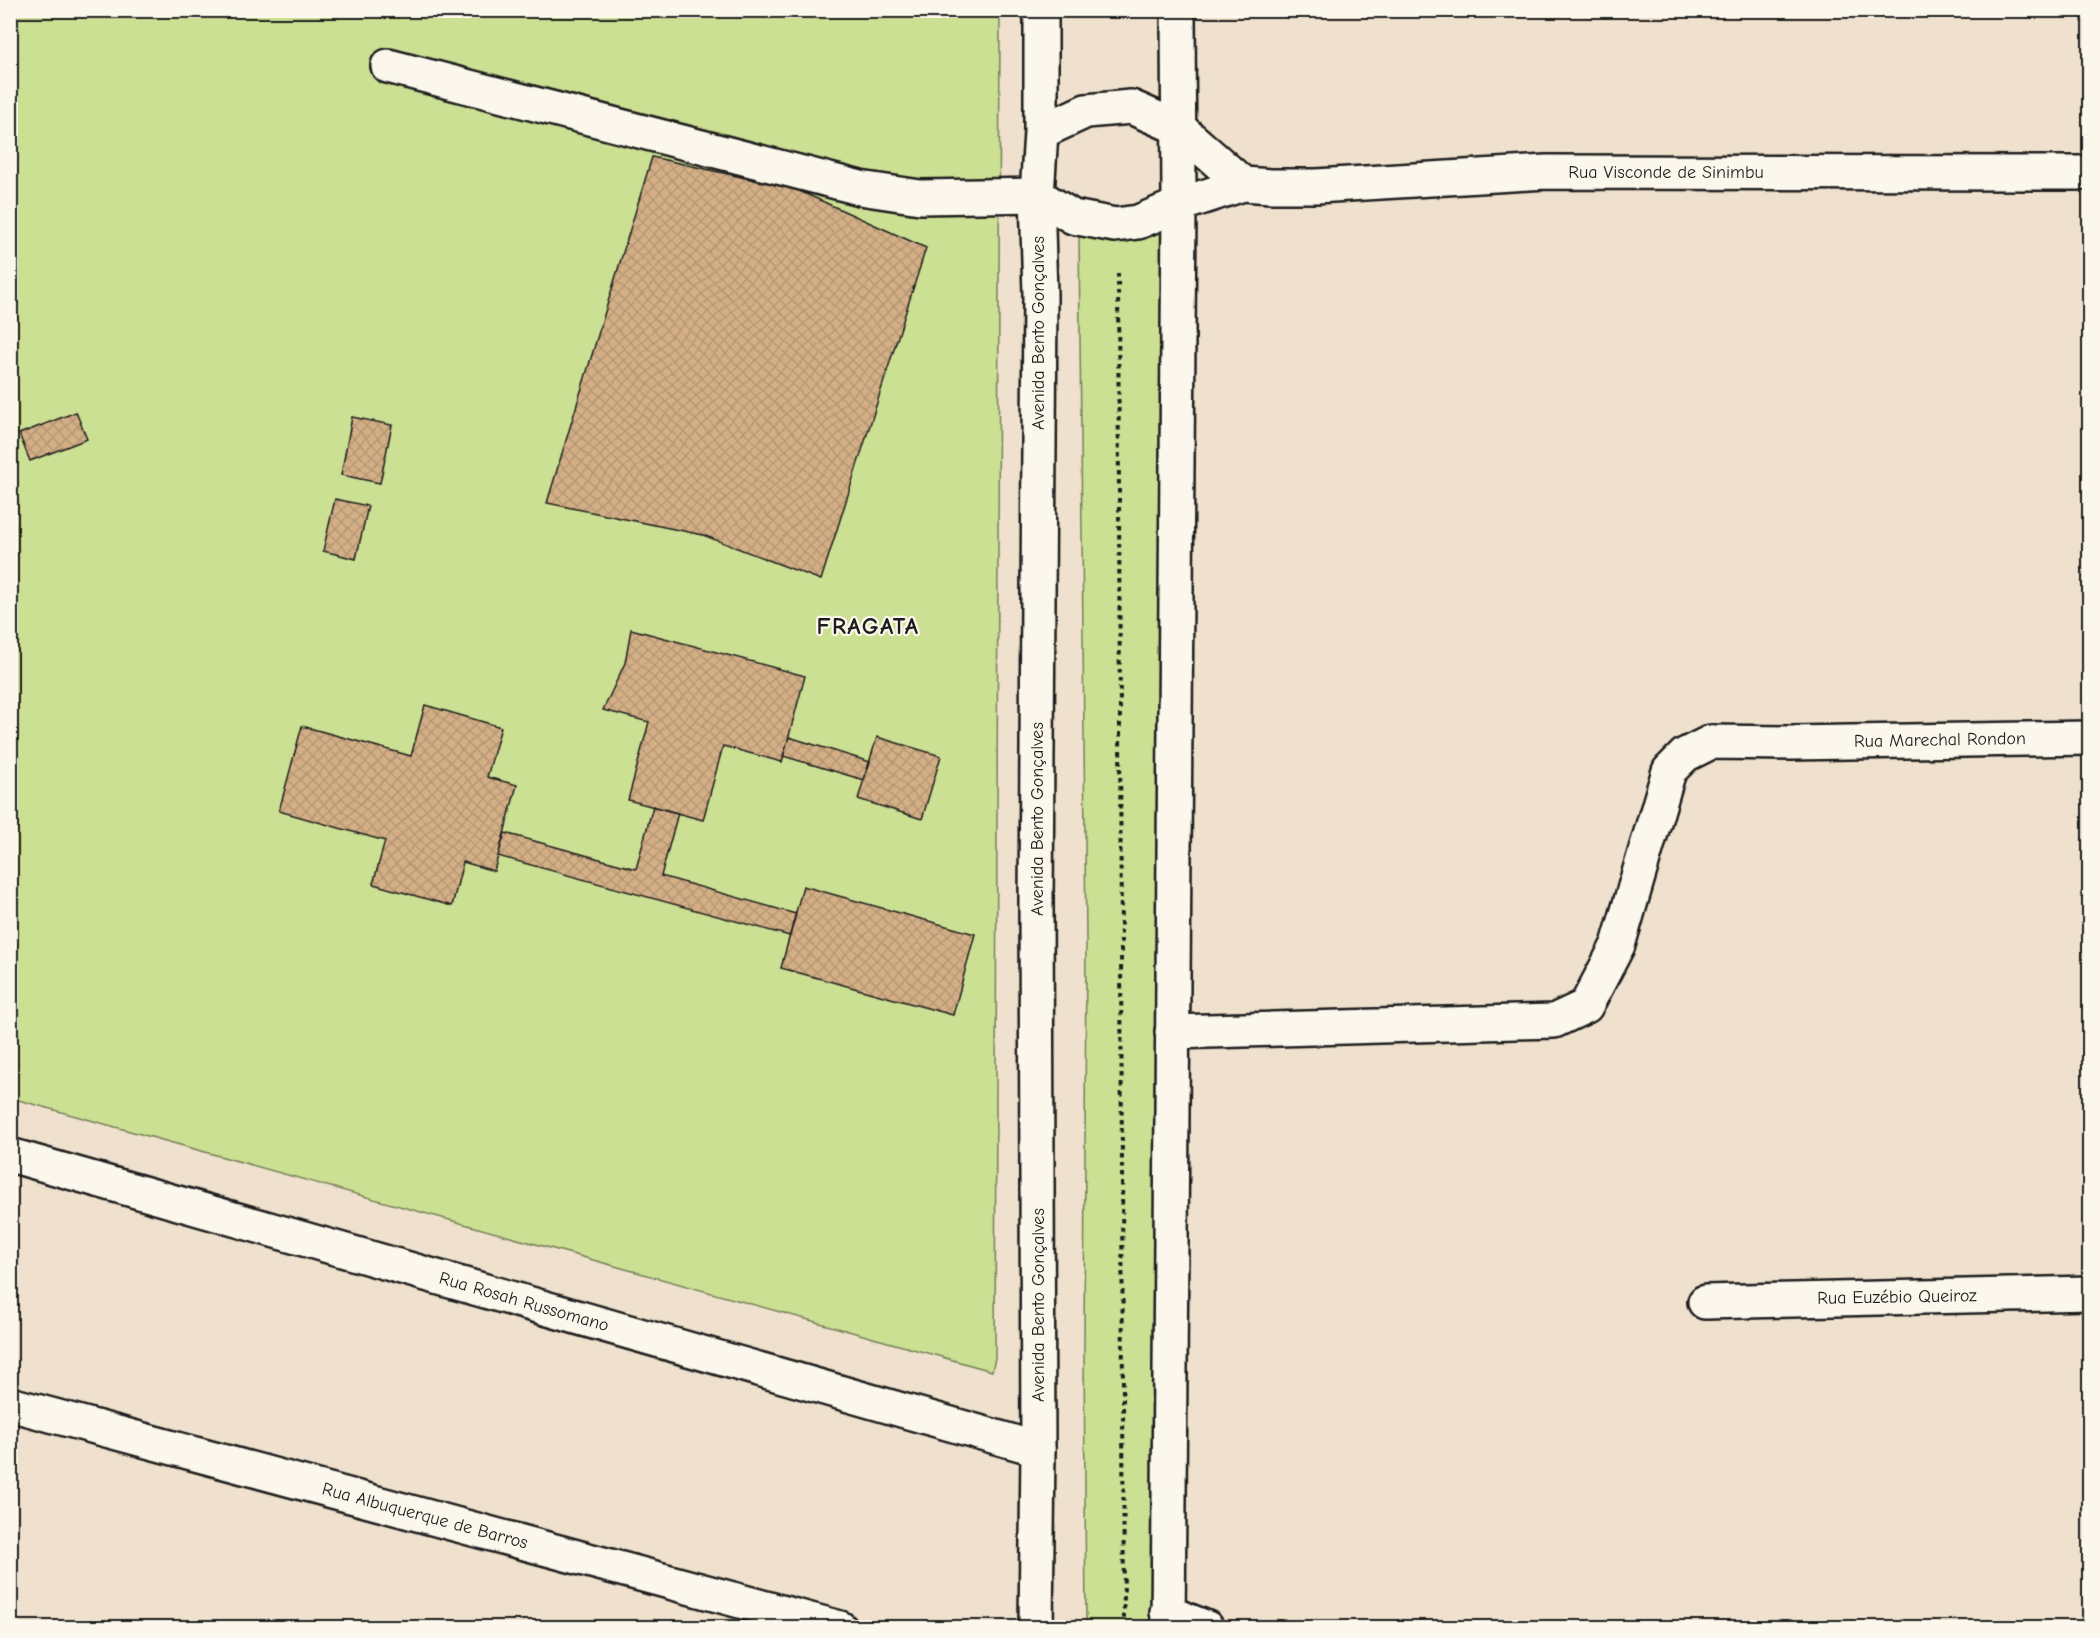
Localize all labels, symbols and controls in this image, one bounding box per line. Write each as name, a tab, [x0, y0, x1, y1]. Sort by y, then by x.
street label: Rua Visconde de Sinimbu	[1568, 162, 1764, 183]
street label: Avenida Bento Gonçalves	[1028, 236, 1049, 430]
district label: FRAGATA	[816, 612, 920, 640]
street label: Avenida Bento Gonçalves	[1027, 722, 1048, 916]
street label: Rua Marechal Rondon	[1854, 728, 2026, 752]
street label: Avenida Bento Gonçalves	[1028, 1208, 1049, 1402]
street label: Rua Rosah Russomano	[437, 1268, 611, 1336]
street label: Rua Euzébio Queiroz	[1817, 1285, 1977, 1309]
street label: Rua Albuquerque de Barros	[320, 1478, 530, 1554]

